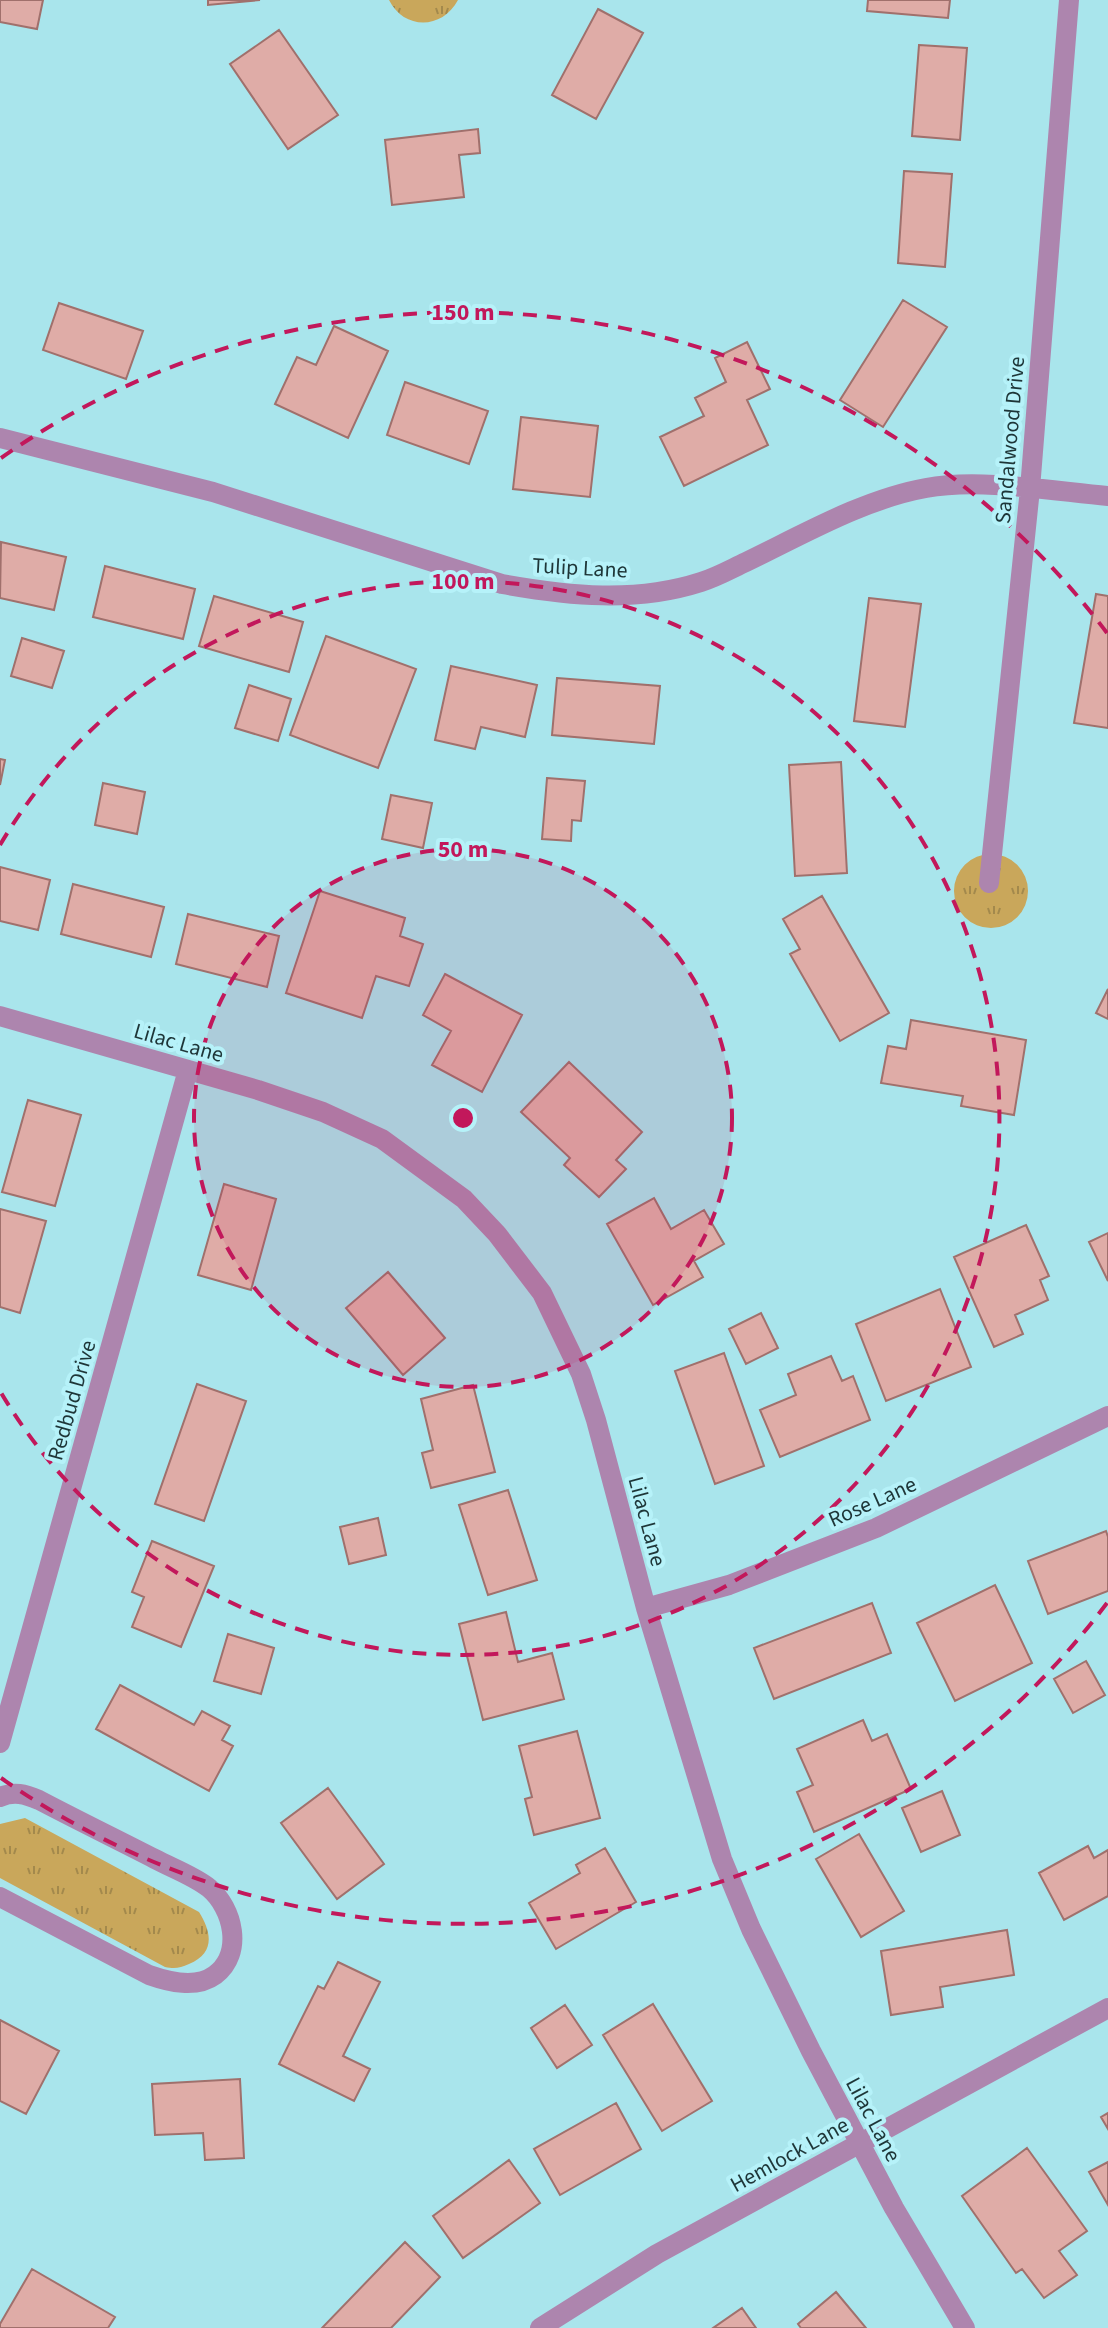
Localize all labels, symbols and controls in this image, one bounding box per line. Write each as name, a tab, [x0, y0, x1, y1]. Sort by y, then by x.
text: 150 m	[431, 295, 495, 330]
street label: Sandalwood Drive	[987, 355, 1033, 525]
street label: Tulip Lane	[532, 550, 628, 586]
text: 100 m	[431, 564, 495, 599]
text: 50 m	[438, 832, 488, 867]
street label: Lilac Lane	[130, 1015, 227, 1071]
centre of rings	[449, 1104, 477, 1132]
street label: Redbud Drive	[40, 1336, 104, 1464]
street label: Rose Lane	[823, 1468, 922, 1536]
street label: Lilac Lane	[620, 1473, 674, 1570]
street label: Lilac Lane	[837, 2071, 909, 2168]
street label: Hemlock Lane	[724, 2109, 855, 2201]

